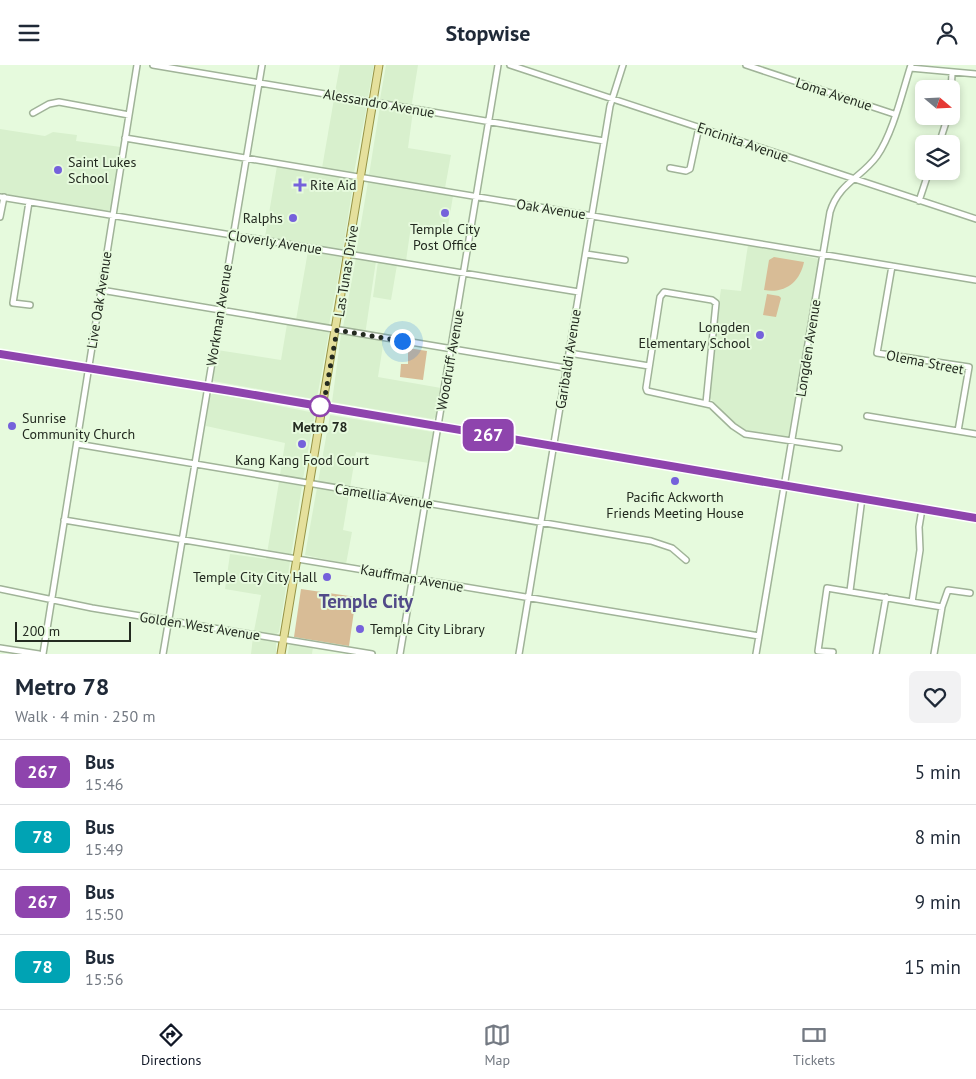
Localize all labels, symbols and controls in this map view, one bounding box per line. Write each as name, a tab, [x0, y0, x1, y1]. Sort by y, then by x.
icon: menu	[15, 19, 43, 47]
text: Stopwise	[446, 19, 530, 47]
icon: person	[933, 19, 961, 47]
street label: Loma Avenue	[794, 73, 874, 115]
north arrow	[915, 80, 960, 125]
map controls	[915, 80, 960, 180]
street label: Alessandro Avenue	[322, 84, 436, 122]
street label: Encinita Avenue	[695, 118, 791, 166]
button: layers	[915, 135, 960, 180]
place label: Saint Lukes School	[68, 153, 136, 187]
marker: Saint Lukes School	[52, 164, 64, 176]
place label: Rite Aid	[310, 176, 357, 194]
marker: Rite Aid	[294, 179, 306, 191]
street label: Oak Avenue	[515, 195, 587, 223]
marker: Temple City Post Office	[439, 207, 451, 219]
place label: Ralphs	[243, 209, 283, 227]
marker: Ralphs	[287, 212, 299, 224]
place label: Temple City Post Office	[410, 220, 480, 254]
street label: Las Tunas Drive	[330, 224, 362, 318]
street label: Cloverly Avenue	[227, 226, 323, 258]
street label: Live Oak Avenue	[82, 250, 116, 350]
street label: Workman Avenue	[202, 263, 236, 367]
street label: Longden Avenue	[791, 298, 825, 398]
street label: Woodruff Avenue	[432, 308, 468, 412]
street label: Garibaldi Avenue	[551, 308, 585, 410]
place label: Longden Elementary School	[638, 318, 750, 352]
your location	[390, 329, 415, 354]
marker: Longden Elementary School	[754, 329, 766, 341]
street label: Olema Street	[885, 346, 966, 378]
marker: Metro 78	[309, 395, 331, 417]
place label: Sunrise Community Church	[22, 409, 135, 443]
place label: Metro 78	[292, 418, 348, 436]
line badge: 267	[459, 419, 517, 451]
marker: Sunrise Community Church	[6, 420, 18, 432]
text: 267	[473, 423, 503, 446]
marker: Kang Kang Food Court	[296, 438, 308, 450]
place label: Kang Kang Food Court	[235, 451, 369, 469]
marker: Pacific Ackworth Friends Meeting House	[669, 475, 681, 487]
street label: Camellia Avenue	[334, 479, 434, 513]
place label: Pacific Ackworth Friends Meeting House	[606, 488, 744, 522]
street label: Kauffman Avenue	[359, 560, 465, 596]
place label: Temple City City Hall	[193, 568, 317, 586]
marker: Temple City City Hall	[321, 571, 333, 583]
district label: Temple City	[319, 589, 414, 613]
street label: Golden West Avenue	[138, 608, 262, 644]
scale bar	[15, 619, 131, 642]
place label: Temple City Library	[370, 620, 485, 638]
text: 200 m	[22, 622, 60, 640]
marker: Temple City Library	[354, 623, 366, 635]
text: Metro 78	[15, 671, 109, 702]
button: heart	[909, 671, 961, 723]
text: Walk · 4 min · 250 m	[15, 706, 155, 726]
text: Bus	[85, 750, 114, 774]
text: 267	[27, 760, 58, 783]
text: 5 min	[915, 760, 961, 784]
text: 15:46	[85, 774, 123, 794]
text: Bus	[85, 815, 114, 839]
text: 78	[32, 825, 53, 848]
text: 8 min	[915, 825, 961, 849]
text: 15:49	[85, 839, 123, 859]
text: Bus	[85, 880, 114, 904]
text: 267	[27, 890, 58, 913]
text: 9 min	[915, 890, 961, 914]
text: 15:50	[85, 904, 123, 924]
text: Bus	[85, 945, 114, 969]
text: 78	[32, 955, 53, 978]
text: 15 min	[904, 955, 961, 979]
text: 15:56	[85, 969, 123, 989]
tab: Directions	[141, 1021, 201, 1069]
tab: Map	[483, 1021, 511, 1069]
tab: Tickets	[793, 1021, 835, 1069]

